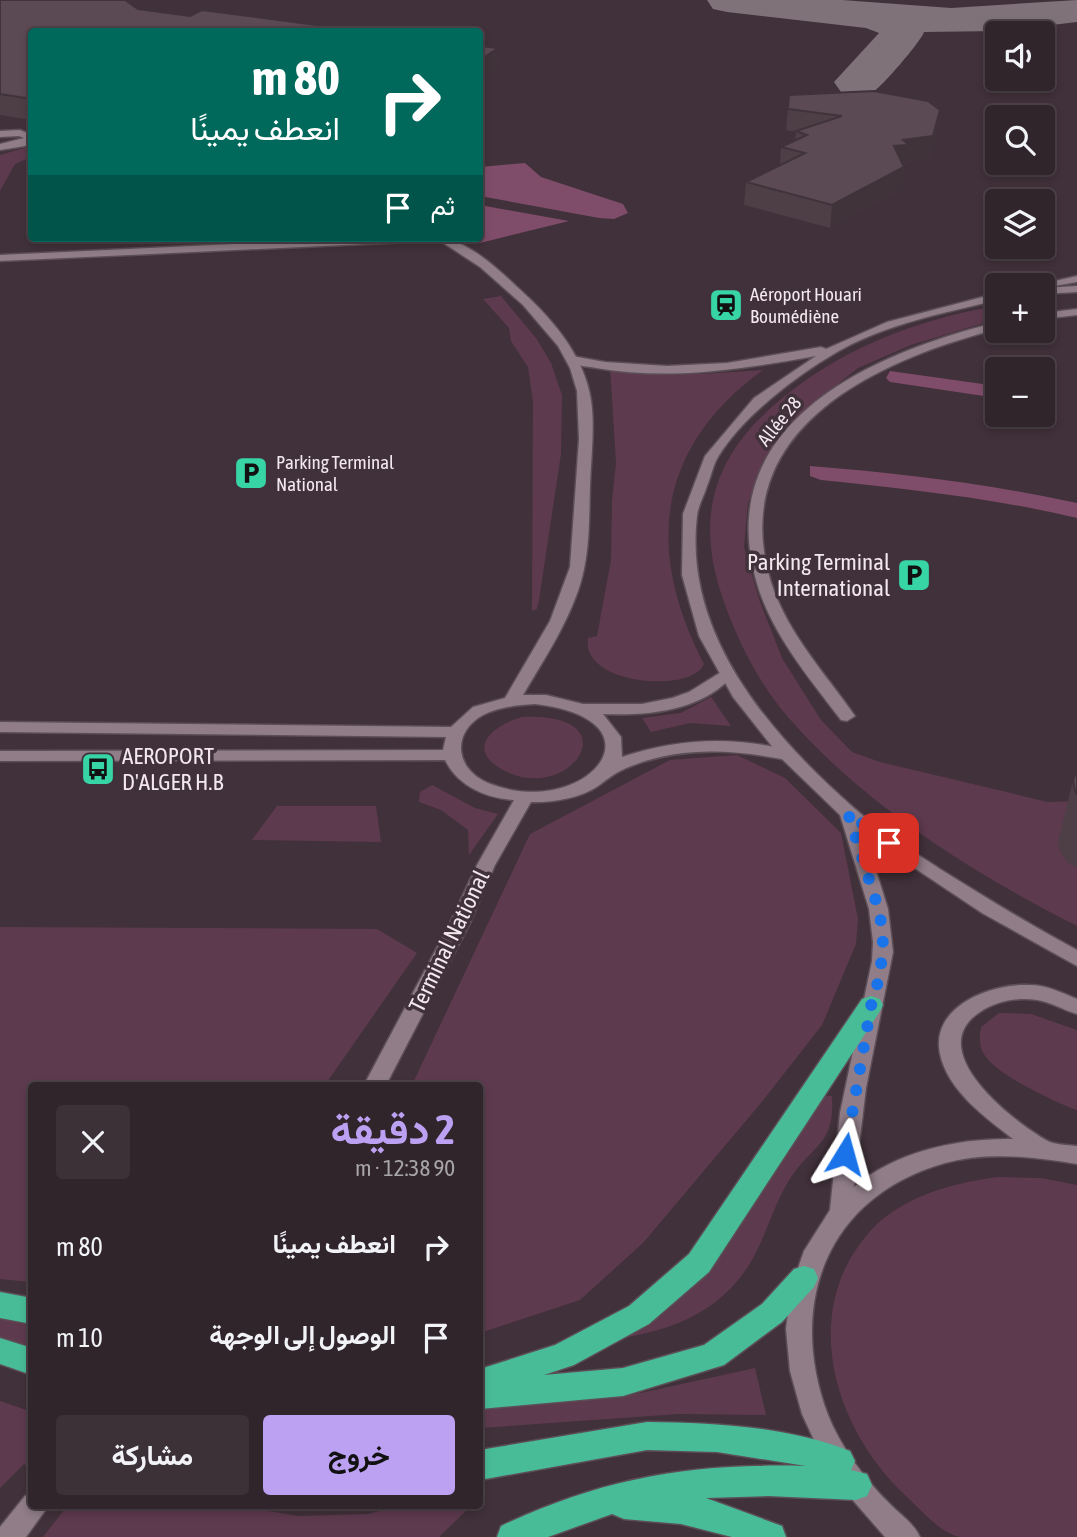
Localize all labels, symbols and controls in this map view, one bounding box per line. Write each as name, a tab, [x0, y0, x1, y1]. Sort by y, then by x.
map controls	[985, 21, 1055, 427]
button: sound	[985, 21, 1055, 91]
text: 80 m	[252, 49, 340, 105]
icon: right	[364, 56, 455, 147]
button: search	[985, 105, 1055, 175]
text: انعطف يمينًا	[190, 110, 340, 147]
icon: arrive	[379, 189, 417, 227]
button: layers	[985, 189, 1055, 259]
text: ثم	[431, 191, 455, 221]
button: +	[985, 273, 1055, 343]
place label: Aéroport Houari Boumédiène	[750, 283, 862, 327]
station icon: Aéroport Houari Boumédiène	[707, 286, 745, 324]
button: −	[985, 357, 1055, 427]
street label: Allée 28	[753, 392, 805, 450]
place label: Parking Terminal National	[276, 451, 394, 495]
parking icon: Parking Terminal National	[232, 454, 270, 492]
place label: Parking Terminal International	[747, 549, 890, 601]
parking icon: Parking Terminal International	[895, 556, 933, 594]
place label: AEROPORT D'ALGER H.B	[122, 743, 223, 795]
bus stop icon: AEROPORT D'ALGER H.B	[79, 750, 117, 788]
pin	[859, 813, 919, 873]
icon: arrive	[870, 824, 908, 862]
street label: Terminal National	[404, 866, 494, 1016]
button: close	[56, 1105, 130, 1179]
text: 2 دقيقة	[330, 1105, 455, 1153]
position arrow	[808, 1117, 882, 1191]
text: 90 m · 12:38	[355, 1155, 455, 1181]
icon: right	[417, 1228, 455, 1266]
text: انعطف يمينًا	[273, 1229, 396, 1259]
text: 80 m	[56, 1232, 103, 1262]
icon: arrive	[417, 1319, 455, 1357]
text: الوصول إلى الوجهة	[209, 1320, 396, 1350]
text: 10 m	[56, 1323, 103, 1353]
button: مشاركة	[56, 1415, 249, 1495]
button: خروج	[263, 1415, 455, 1495]

